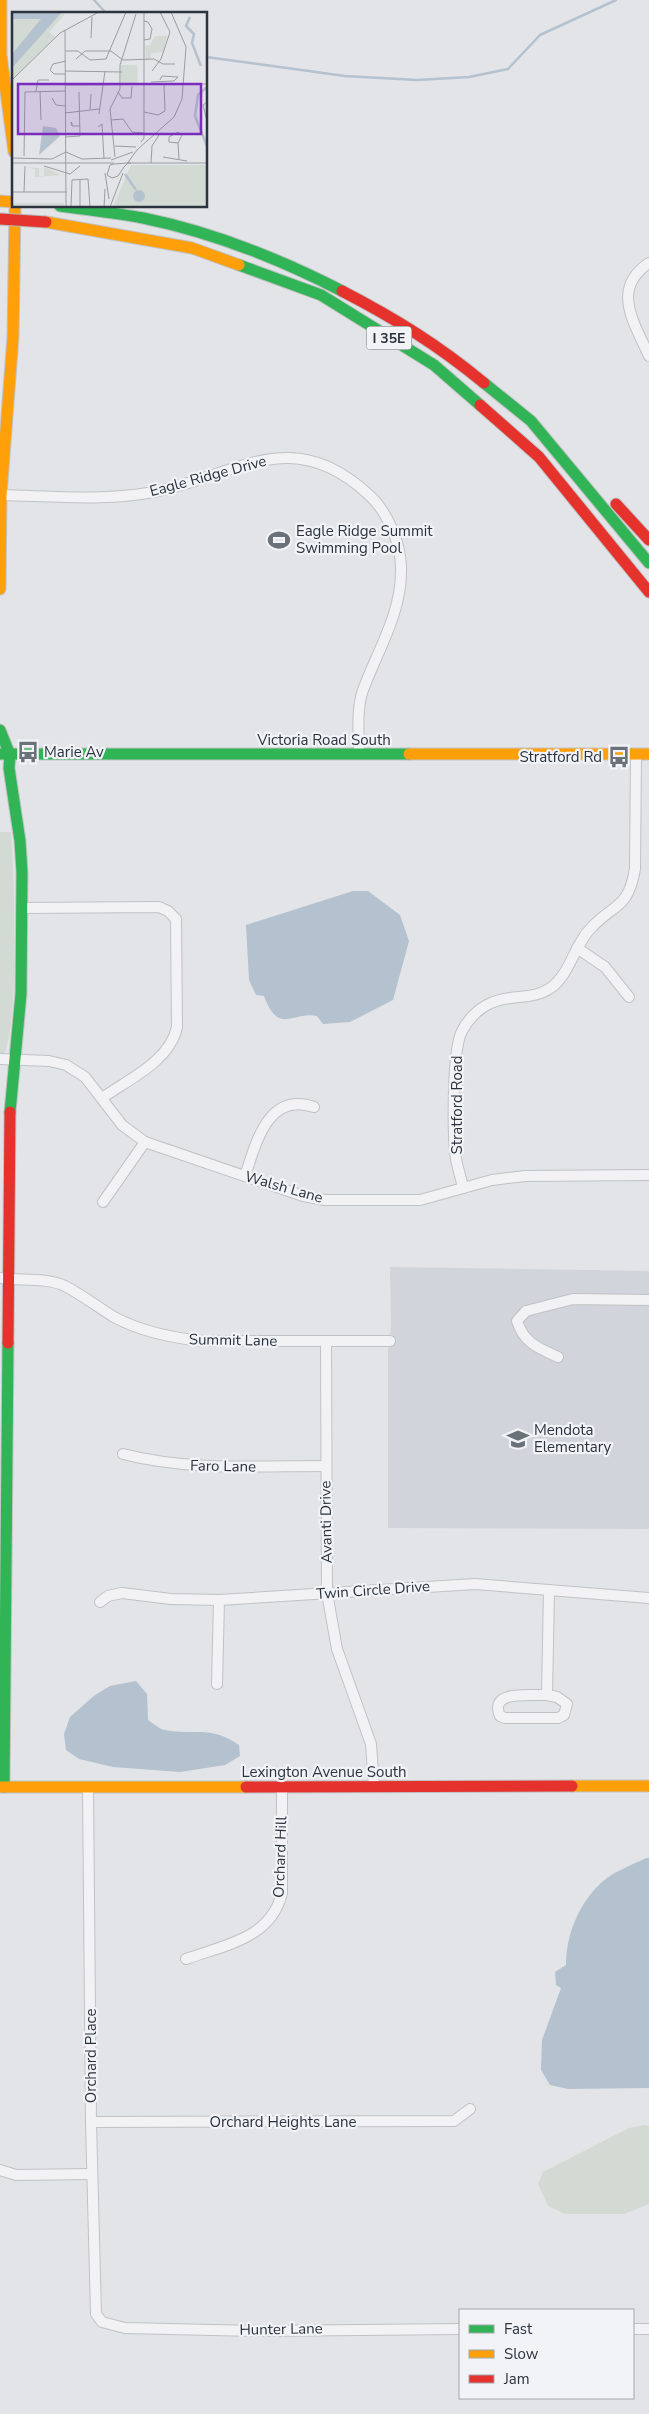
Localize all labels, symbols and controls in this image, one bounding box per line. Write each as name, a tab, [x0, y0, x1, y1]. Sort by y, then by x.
inset map	[12, 12, 208, 208]
road number: I 35E	[366, 326, 412, 349]
street label: Eagle Ridge Drive	[147, 451, 269, 501]
place label: Eagle Ridge Summit Swimming Pool	[296, 521, 433, 558]
sports icon: Eagle Ridge Summit Swimming Pool	[266, 527, 292, 553]
street label: Victoria Road South	[256, 730, 391, 750]
bus stop icon: Marie Av	[15, 739, 41, 765]
place label: Marie Av	[44, 742, 104, 762]
bus stop icon: Stratford Rd	[606, 744, 632, 770]
place label: Stratford Rd	[519, 747, 602, 767]
street label: Stratford Road	[447, 1056, 467, 1154]
street label: Walsh Lane	[243, 1166, 325, 1208]
street label: Summit Lane	[189, 1329, 277, 1351]
place label: Mendota Elementary	[534, 1420, 611, 1457]
school or university icon: Mendota Elementary	[505, 1426, 531, 1452]
street label: Faro Lane	[190, 1455, 256, 1477]
street label: Avanti Drive	[315, 1480, 337, 1564]
street label: Twin Circle Drive	[315, 1576, 431, 1604]
street label: Lexington Avenue South	[241, 1762, 407, 1782]
street label: Orchard Hill	[269, 1815, 291, 1898]
street label: Orchard Place	[81, 2009, 101, 2103]
street label: Orchard Heights Lane	[209, 2112, 357, 2132]
legend	[459, 2309, 634, 2399]
street label: Hunter Lane	[239, 2318, 323, 2340]
text: Fast	[504, 2319, 533, 2339]
text: Slow	[504, 2344, 539, 2364]
text: Jam	[503, 2369, 530, 2389]

